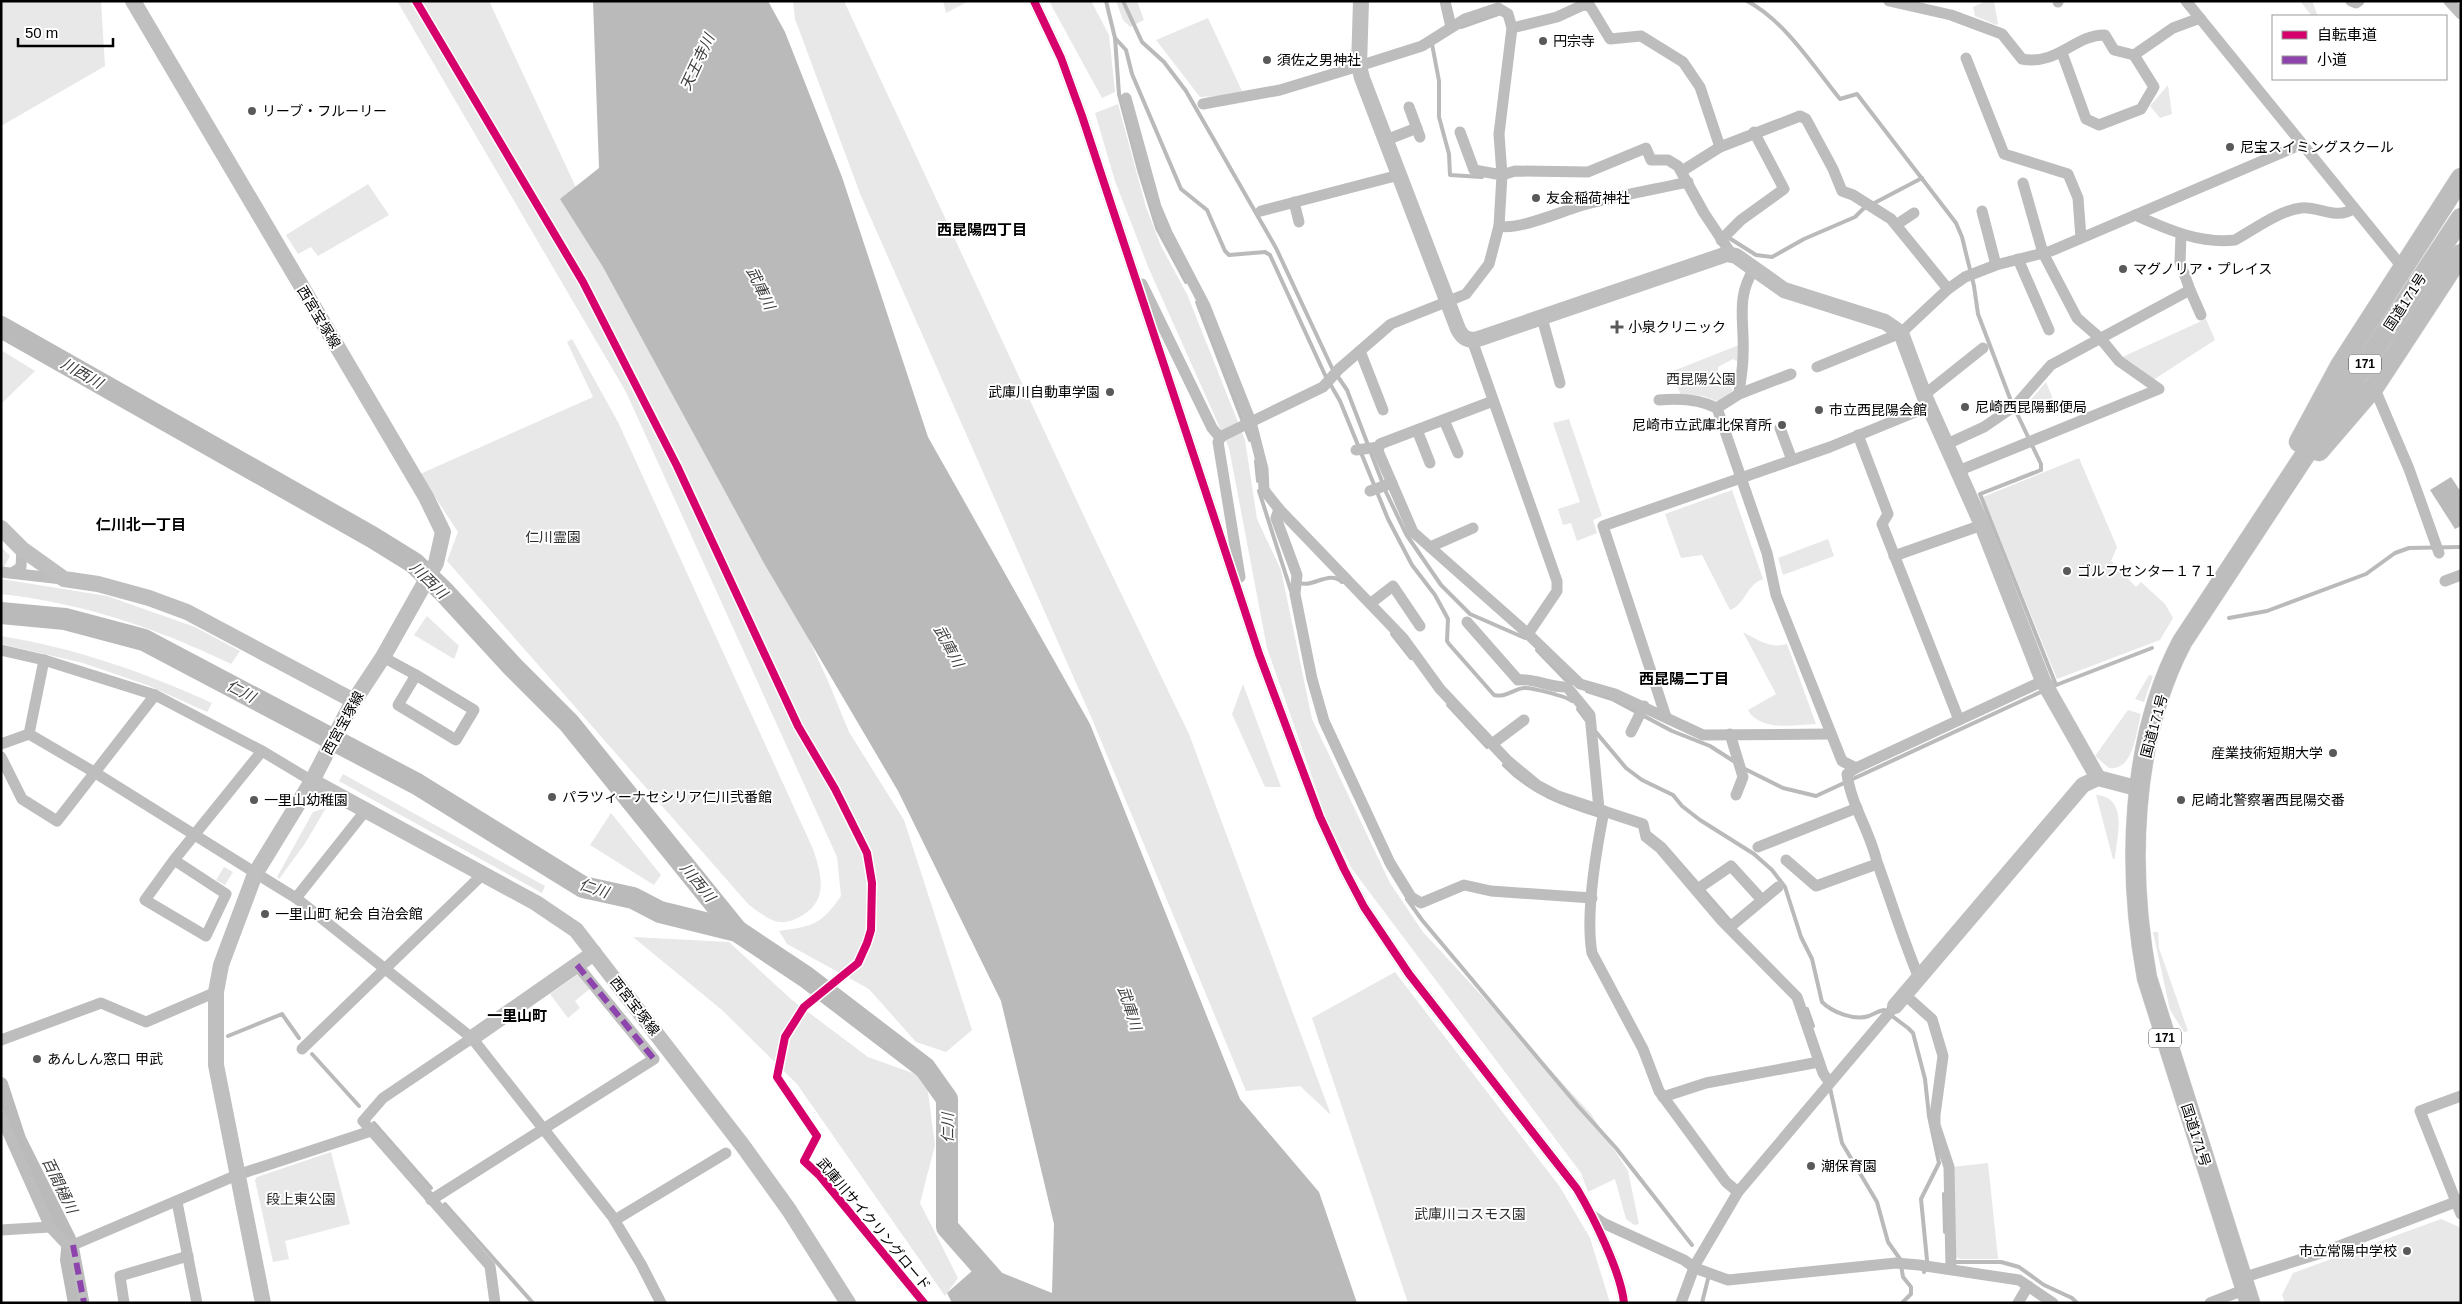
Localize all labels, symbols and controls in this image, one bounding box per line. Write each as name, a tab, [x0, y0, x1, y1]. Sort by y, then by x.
scale bar	[18, 15, 112, 47]
legend	[2272, 15, 2447, 80]
text: 50 m	[25, 24, 58, 41]
text: 自転車道	[2317, 26, 2377, 43]
water label: 天王寺川	[677, 29, 718, 93]
place label: 円宗寺	[1553, 33, 1595, 49]
marker: 円宗寺	[1537, 35, 1549, 47]
text: 小道	[2317, 51, 2347, 68]
place label: 須佐之男神社	[1277, 52, 1361, 68]
marker: 須佐之男神社	[1261, 54, 1273, 66]
place label: リーブ・フルーリー	[262, 103, 387, 119]
marker: リーブ・フルーリー	[246, 105, 258, 117]
place label: 尼宝スイミングスクール	[2240, 139, 2394, 155]
marker: 尼宝スイミングスクール	[2224, 141, 2236, 153]
place label: 友金稲荷神社	[1546, 190, 1630, 206]
marker: 友金稲荷神社	[1530, 192, 1542, 204]
district label: 西昆陽四丁目	[937, 221, 1027, 238]
place label: マグノリア・プレイス	[2133, 261, 2272, 277]
marker: マグノリア・プレイス	[2117, 263, 2129, 275]
water label: 武庫川	[743, 264, 779, 314]
street label: 国道171号	[2380, 270, 2430, 334]
street label: 西宮宝塚線	[294, 283, 344, 351]
place label: 小泉クリニック	[1628, 319, 1726, 335]
marker: 小泉クリニック	[1610, 320, 1624, 334]
water label: 川西川	[58, 354, 107, 393]
road number: 171	[2349, 354, 2381, 374]
park label: 西昆陽公園	[1666, 371, 1736, 387]
place label: 武庫川自動車学園	[988, 384, 1100, 400]
marker: 武庫川自動車学園	[1104, 386, 1116, 398]
place label: 尼崎西昆陽郵便局	[1975, 399, 2087, 415]
marker: 尼崎西昆陽郵便局	[1959, 401, 1971, 413]
place label: 市立西昆陽会館	[1829, 402, 1927, 418]
marker: 市立西昆陽会館	[1813, 404, 1825, 416]
place label: 尼崎市立武庫北保育所	[1632, 417, 1772, 433]
marker: 尼崎市立武庫北保育所	[1776, 419, 1788, 431]
district label: 仁川北一丁目	[96, 516, 186, 533]
park label: 仁川霊園	[525, 529, 581, 545]
water label: 川西川	[407, 558, 453, 603]
place label: ゴルフセンター１７１	[2077, 563, 2217, 579]
marker: ゴルフセンター１７１	[2061, 565, 2073, 577]
water label: 武庫川	[931, 622, 968, 672]
district label: 西昆陽二丁目	[1639, 670, 1729, 687]
water label: 仁川	[224, 676, 260, 706]
street label: 西宮宝塚線	[319, 689, 367, 757]
street label: 国道171号	[2138, 692, 2170, 760]
place label: 産業技術短期大学	[2211, 745, 2323, 761]
marker: 産業技術短期大学	[2327, 747, 2339, 759]
place label: パラツィーナセシリア仁川弐番館	[562, 789, 772, 805]
marker: パラツィーナセシリア仁川弐番館	[546, 791, 558, 803]
place label: 一里山幼稚園	[264, 792, 348, 808]
place label: 尼崎北警察署西昆陽交番	[2191, 792, 2345, 808]
marker: 一里山幼稚園	[248, 794, 260, 806]
marker: 尼崎北警察署西昆陽交番	[2175, 794, 2187, 806]
water label: 川西川	[677, 859, 720, 906]
water label: 仁川	[577, 875, 613, 901]
place label: 一里山町 紀会 自治会館	[275, 906, 423, 922]
marker: 一里山町 紀会 自治会館	[259, 908, 271, 920]
street label: 西宮宝塚線	[607, 973, 663, 1039]
water label: 武庫川	[1115, 984, 1146, 1034]
district label: 一里山町	[487, 1007, 547, 1024]
road number: 171	[2149, 1028, 2181, 1048]
place label: あんしん窓口 甲武	[47, 1051, 163, 1067]
marker: あんしん窓口 甲武	[31, 1053, 43, 1065]
street label: 国道171号	[2178, 1101, 2214, 1169]
water label: 仁川	[939, 1111, 956, 1143]
water label: 百間樋川	[39, 1154, 82, 1217]
street label: 武庫川サイクリングロード	[814, 1155, 934, 1293]
place label: 潮保育園	[1821, 1158, 1877, 1174]
marker: 潮保育園	[1805, 1160, 1817, 1172]
park label: 段上東公園	[266, 1191, 336, 1207]
park label: 武庫川コスモス園	[1414, 1206, 1526, 1222]
place label: 市立常陽中学校	[2299, 1243, 2397, 1259]
marker: 市立常陽中学校	[2401, 1245, 2413, 1257]

